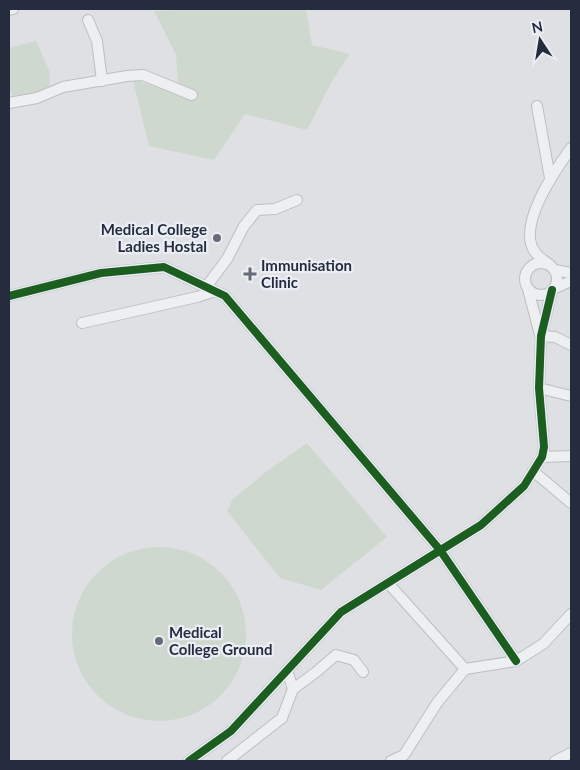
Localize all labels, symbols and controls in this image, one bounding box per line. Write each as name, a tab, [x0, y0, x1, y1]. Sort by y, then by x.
north arrow	[515, 15, 565, 65]
text: N	[530, 17, 544, 36]
place label: Medical College Ladies Hostal	[101, 220, 207, 255]
marker: Medical College Ladies Hostal	[211, 232, 223, 244]
place label: Immunisation Clinic	[261, 256, 352, 291]
marker: Immunisation Clinic	[243, 267, 257, 281]
place label: Medical College Ground	[169, 623, 273, 658]
marker: Medical College Ground	[153, 635, 165, 647]

